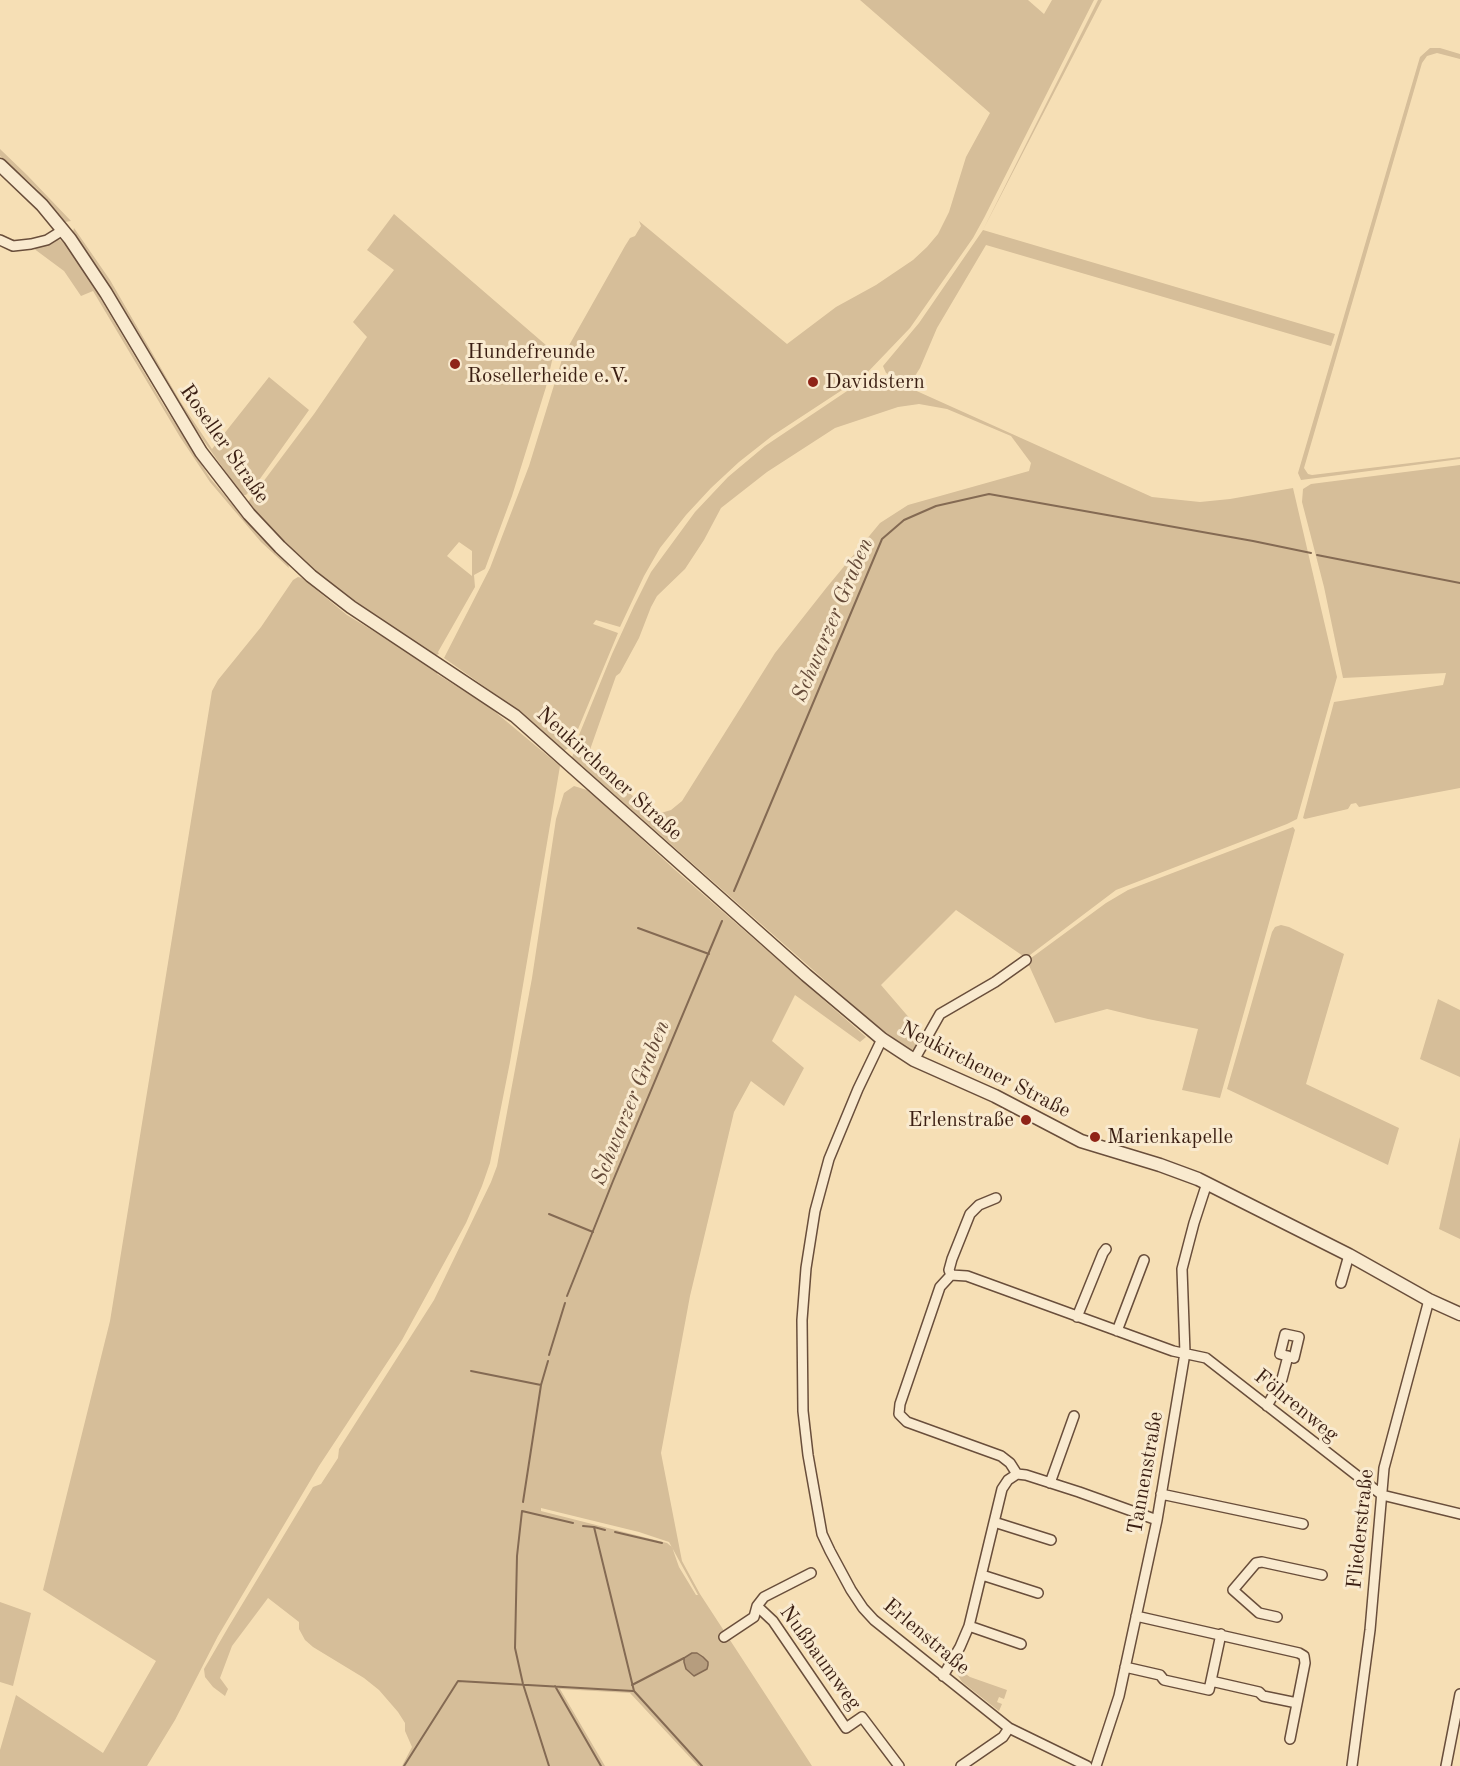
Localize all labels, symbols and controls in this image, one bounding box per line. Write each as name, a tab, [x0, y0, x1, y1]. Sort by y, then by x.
place label: Hundefreunde Rosellerheide e.V.	[467, 339, 629, 389]
marker: Hundefreunde Rosellerheide e.V.	[448, 357, 462, 371]
place label: Davidstern	[825, 369, 925, 395]
marker: Davidstern	[806, 375, 820, 389]
street label: Roseller Straße	[174, 380, 274, 508]
water label: Schwarzer Graben	[787, 534, 879, 706]
street label: Neukirchener Straße	[531, 702, 687, 846]
street label: Neukirchener Straße	[896, 1016, 1074, 1124]
water label: Schwarzer Graben	[586, 1017, 676, 1189]
place label: Erlenstraße	[908, 1107, 1014, 1133]
marker: Erlenstraße	[1019, 1113, 1033, 1127]
place label: Marienkapelle	[1107, 1124, 1233, 1150]
marker: Marienkapelle	[1088, 1130, 1102, 1144]
street label: Föhrenweg	[1248, 1364, 1344, 1448]
street label: Tannenstraße	[1123, 1410, 1169, 1536]
street label: Fliederstraße	[1342, 1468, 1380, 1590]
street label: Erlenstraße	[877, 1593, 975, 1681]
street label: Nußbaumweg	[773, 1601, 867, 1715]

